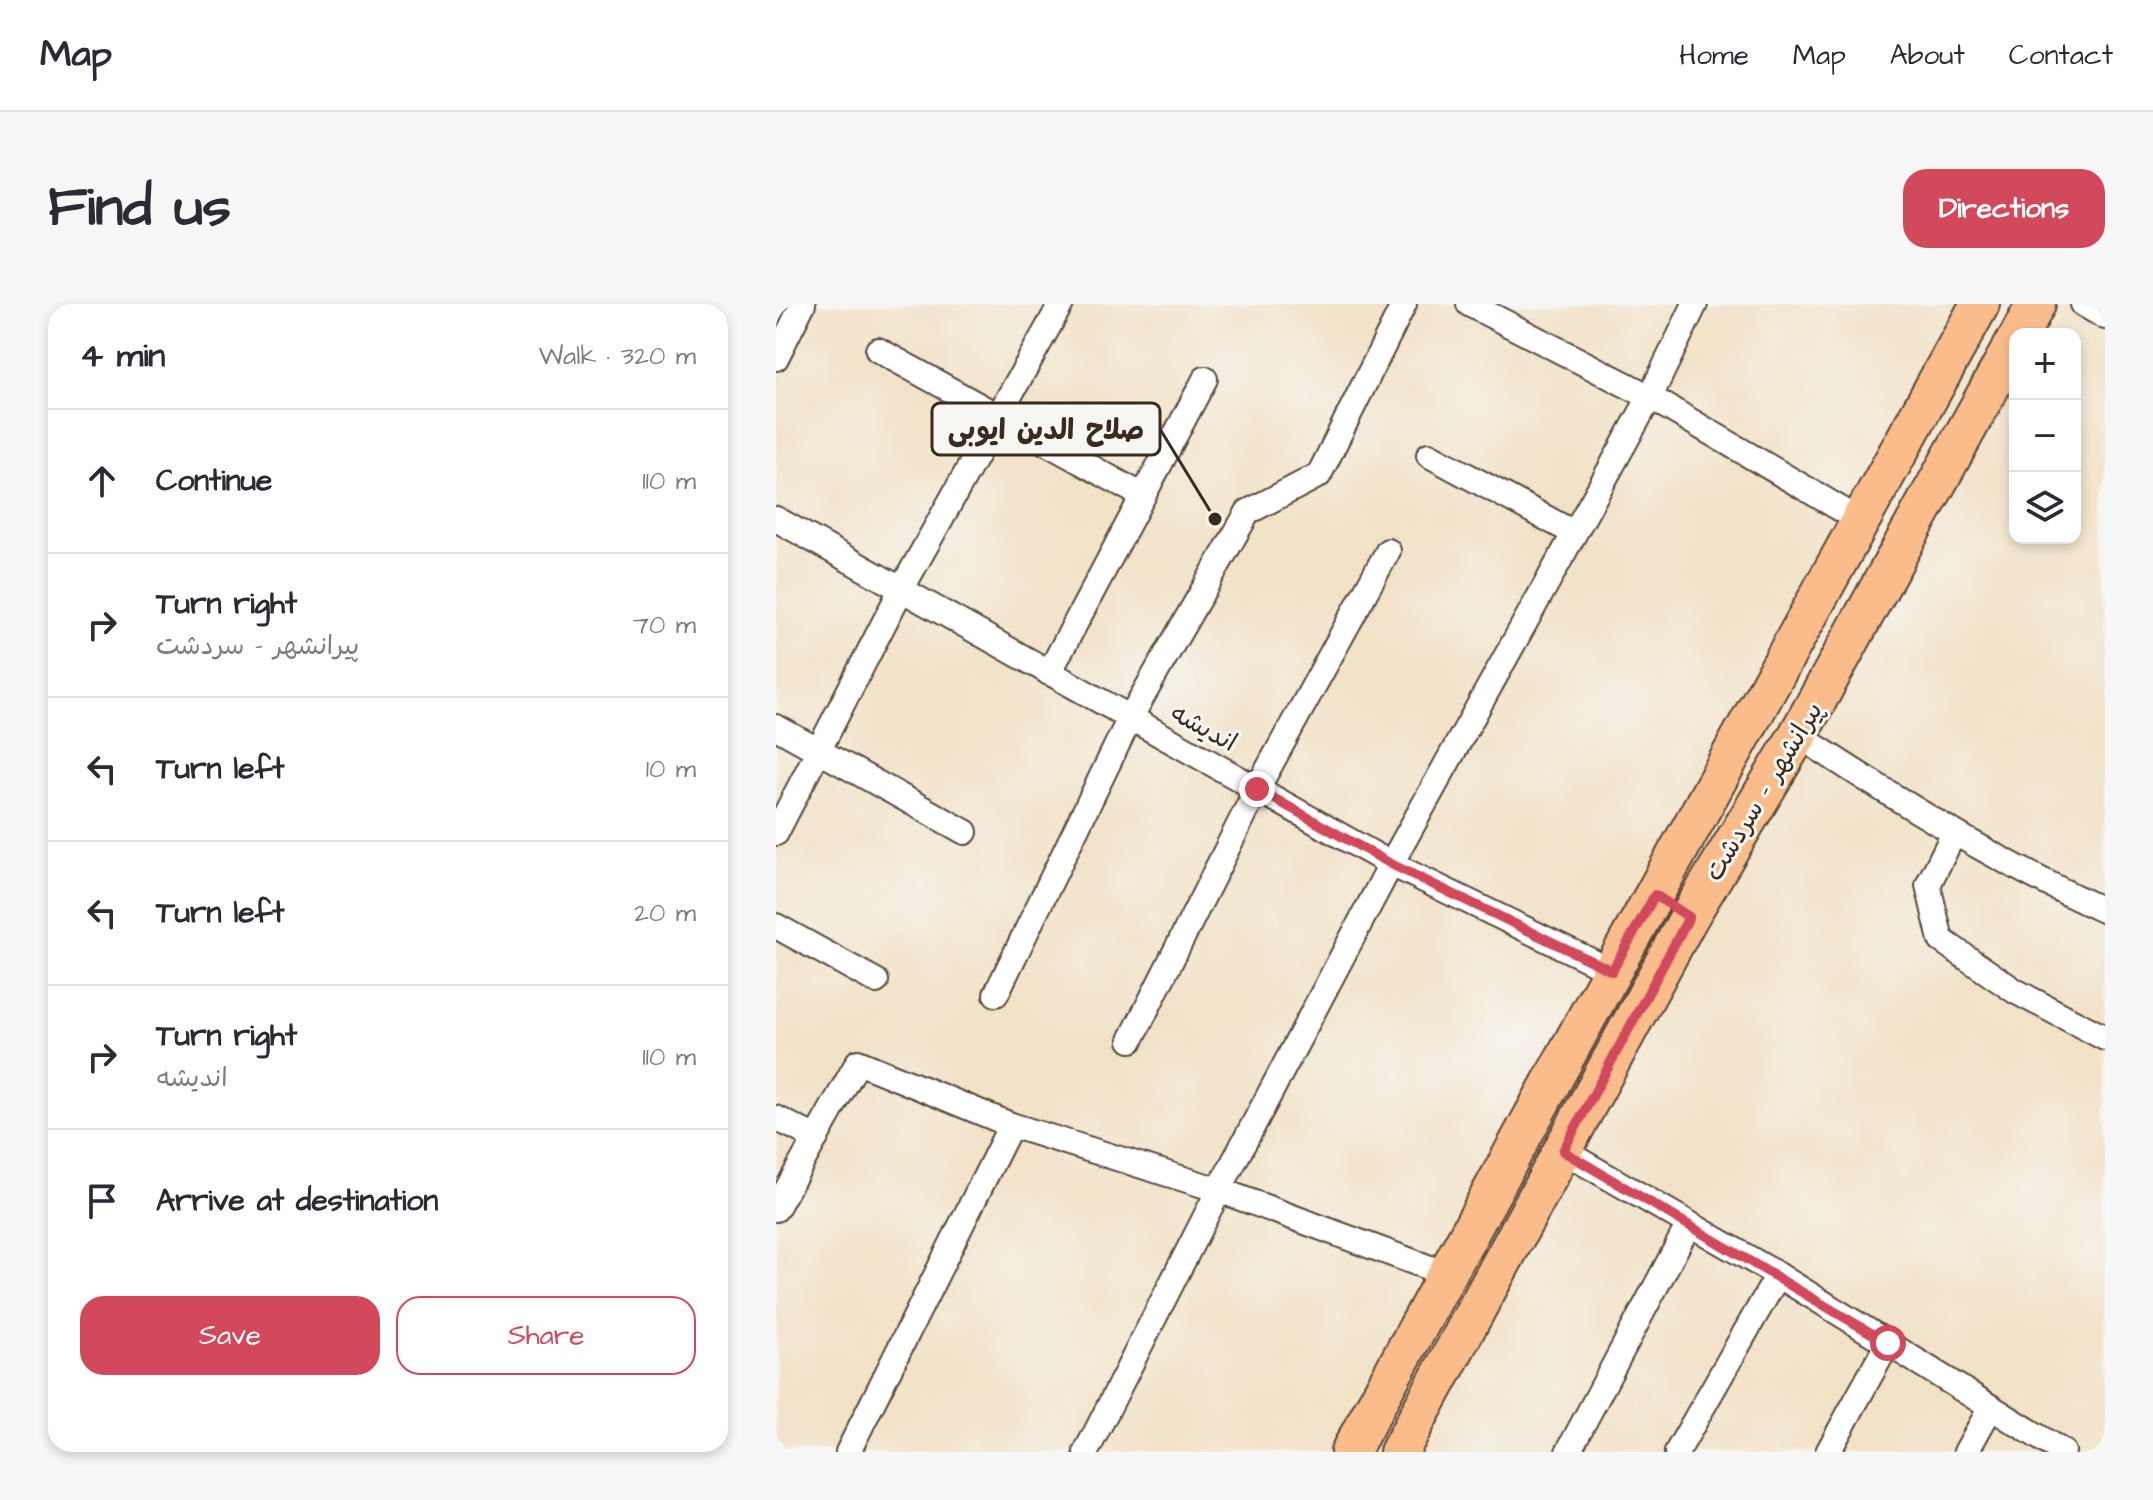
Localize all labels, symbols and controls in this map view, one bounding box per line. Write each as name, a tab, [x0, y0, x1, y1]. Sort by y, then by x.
text: Map	[40, 29, 112, 81]
text: Home	[1679, 36, 1749, 75]
text: Map	[1793, 36, 1846, 75]
text: About	[1890, 36, 1965, 75]
text: Contact	[2009, 36, 2113, 75]
text: Find us	[48, 169, 231, 247]
button: Directions	[1903, 169, 2105, 248]
map controls	[2009, 328, 2081, 544]
button: +	[2009, 328, 2081, 400]
text: 4 min	[80, 332, 165, 380]
text: Walk · 320 m	[539, 338, 696, 374]
button: −	[2009, 400, 2081, 472]
callout: صلاح الدین ایوبی	[932, 403, 1160, 455]
text: صلاح الدین ایوبی	[948, 411, 1144, 450]
icon: ahead	[80, 459, 124, 503]
text: Continue	[156, 460, 272, 502]
text: 110 m	[642, 463, 696, 499]
button: layers	[2009, 472, 2081, 544]
text: Turn right	[156, 583, 297, 625]
icon: right	[80, 603, 124, 647]
text: 70 m	[633, 607, 696, 643]
text: پیرانشهر - سردشت	[156, 628, 359, 664]
street label: اندیشه	[1164, 695, 1244, 761]
street label: پیرانشهر - سردشت	[1696, 695, 1832, 888]
icon: left	[80, 747, 124, 791]
text: Turn left	[156, 748, 284, 790]
text: 10 m	[646, 751, 696, 787]
route end	[1239, 771, 1275, 807]
icon: left	[80, 891, 124, 935]
text: Turn left	[156, 892, 284, 934]
text: 20 m	[634, 895, 696, 931]
text: Turn right	[156, 1015, 297, 1057]
icon: right	[80, 1035, 124, 1079]
text: 110 m	[642, 1039, 696, 1075]
text: اندیشه	[156, 1060, 228, 1096]
icon: arrive	[80, 1179, 124, 1223]
text: Arrive at destination	[156, 1180, 438, 1222]
button: Save	[80, 1296, 380, 1375]
button: Share	[396, 1296, 696, 1375]
route start	[1870, 1325, 1906, 1361]

